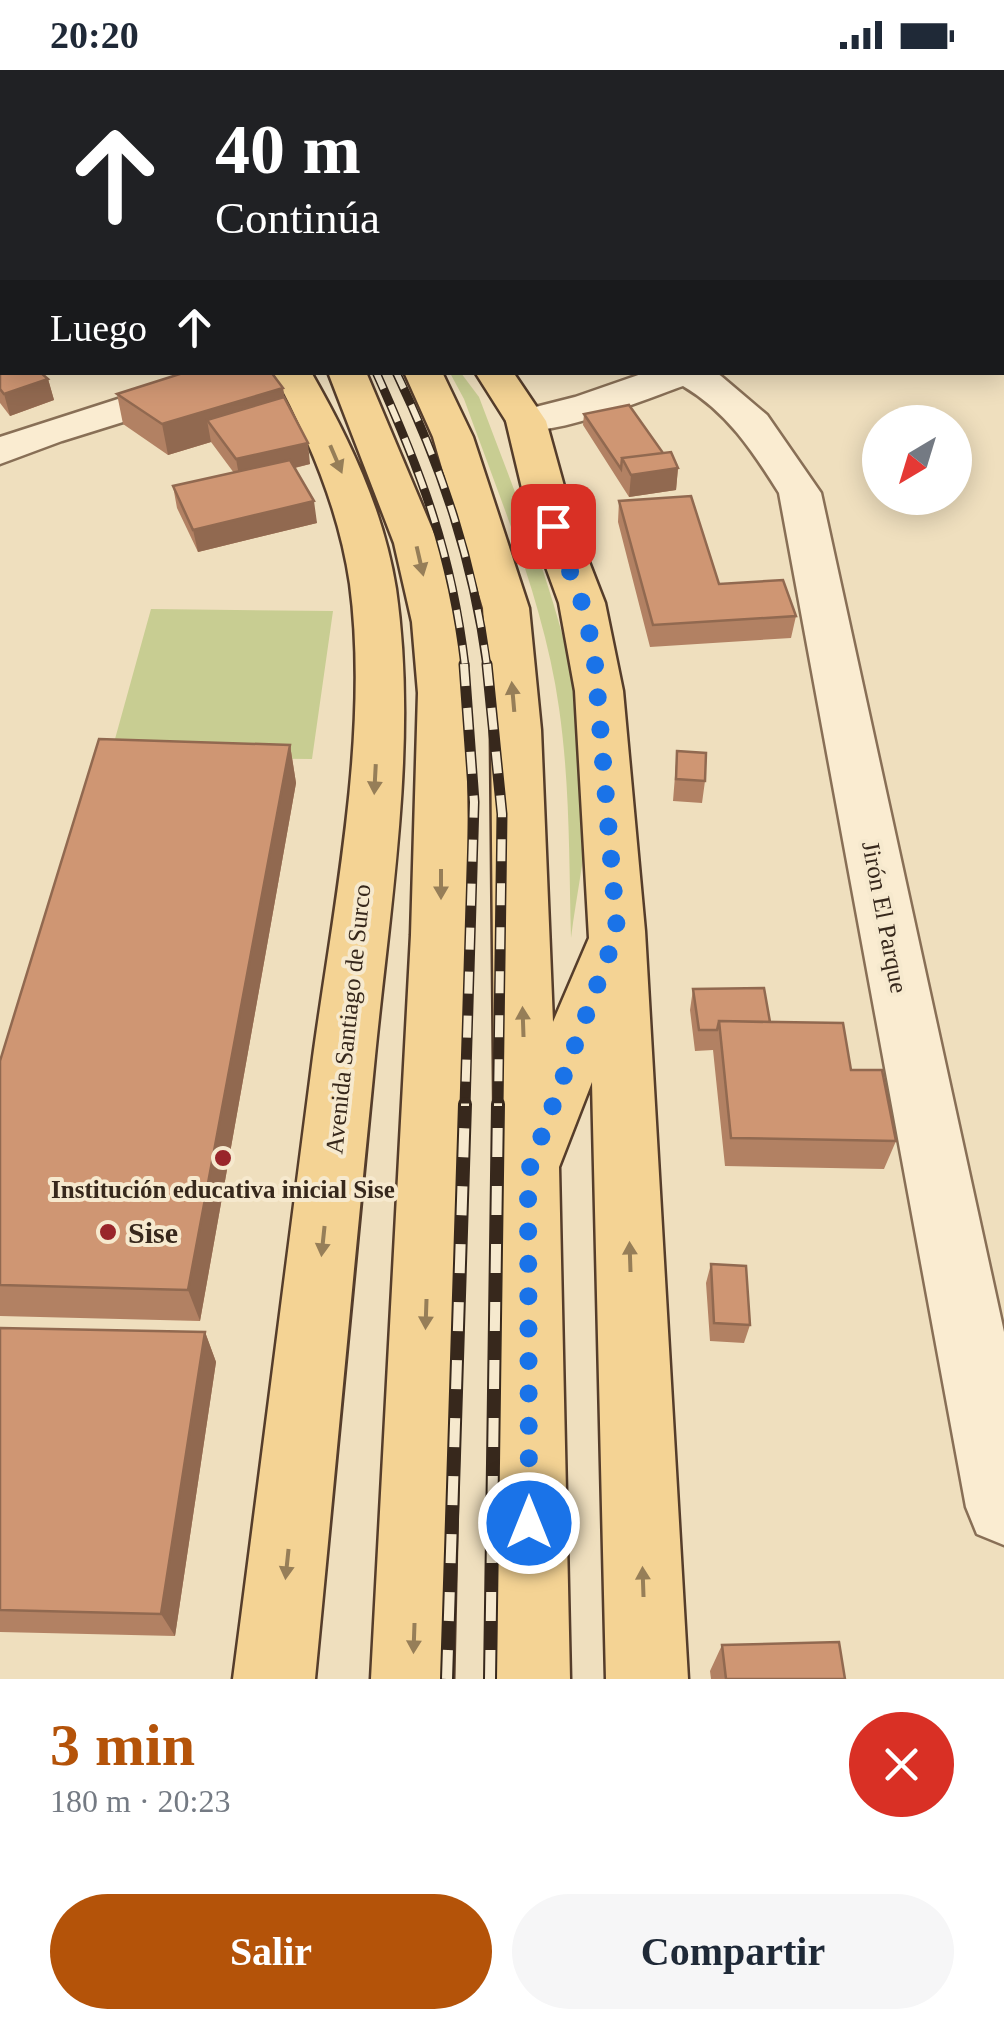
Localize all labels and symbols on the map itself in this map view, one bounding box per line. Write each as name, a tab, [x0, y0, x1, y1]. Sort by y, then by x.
north arrow	[862, 405, 972, 515]
one-way arrow	[328, 444, 344, 474]
pin	[511, 484, 596, 569]
one-way arrow	[413, 546, 429, 577]
one-way arrow	[505, 680, 521, 712]
one-way arrow	[367, 763, 383, 795]
street label: Jirón El Parque	[857, 839, 913, 995]
one-way arrow	[432, 868, 448, 900]
street label: Avenida Santiago de Surco	[320, 883, 376, 1155]
one-way arrow	[515, 1005, 531, 1037]
marker: Institución educativa inicial Sise	[212, 1147, 234, 1169]
place label: Institución educativa inicial Sise	[51, 1176, 395, 1203]
place label: Sise	[128, 1216, 178, 1249]
marker: Sise	[97, 1221, 119, 1243]
one-way arrow	[315, 1225, 331, 1257]
one-way arrow	[622, 1240, 638, 1272]
one-way arrow	[418, 1298, 434, 1330]
position arrow	[477, 1471, 581, 1575]
one-way arrow	[279, 1548, 295, 1580]
one-way arrow	[635, 1565, 651, 1597]
one-way arrow	[405, 1623, 421, 1655]

